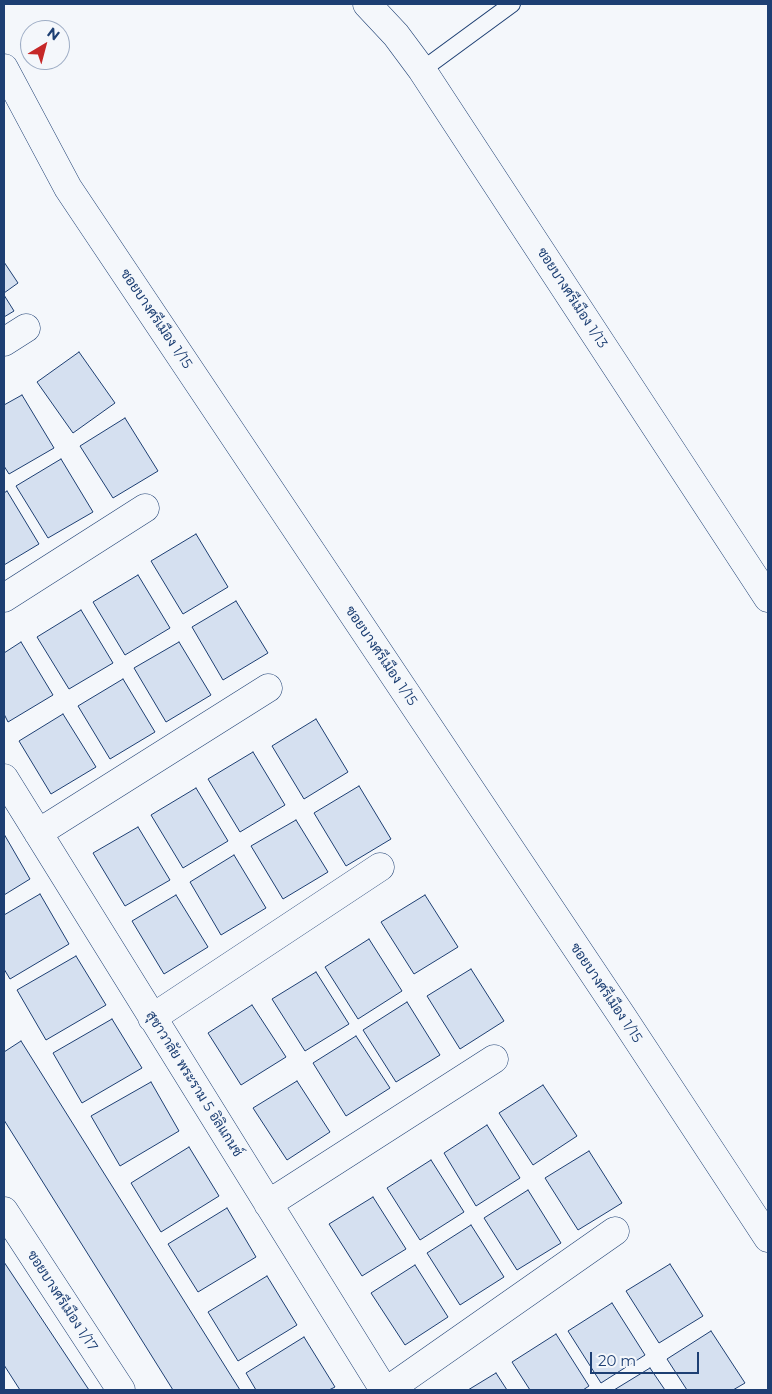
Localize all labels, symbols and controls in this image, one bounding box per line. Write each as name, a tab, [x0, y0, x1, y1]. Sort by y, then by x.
north arrow	[20, 20, 70, 70]
text: N	[43, 23, 63, 44]
street label: ซอยบางศรีเมือง 1/13	[533, 245, 611, 351]
street label: ซอยบางศรีเมือง 1/15	[116, 266, 196, 372]
street label: ซอยบางศรีเมือง 1/15	[341, 603, 421, 709]
street label: ซอยบางศรีเมือง 1/15	[566, 940, 646, 1046]
street label: สุชาวาลัย พระราม 5 อิลิแกนซ์	[142, 1008, 246, 1160]
street label: ซอยบางศรีเมือง 1/17	[23, 1247, 101, 1355]
scale bar	[592, 1342, 701, 1374]
text: 20 m	[598, 1351, 636, 1370]

